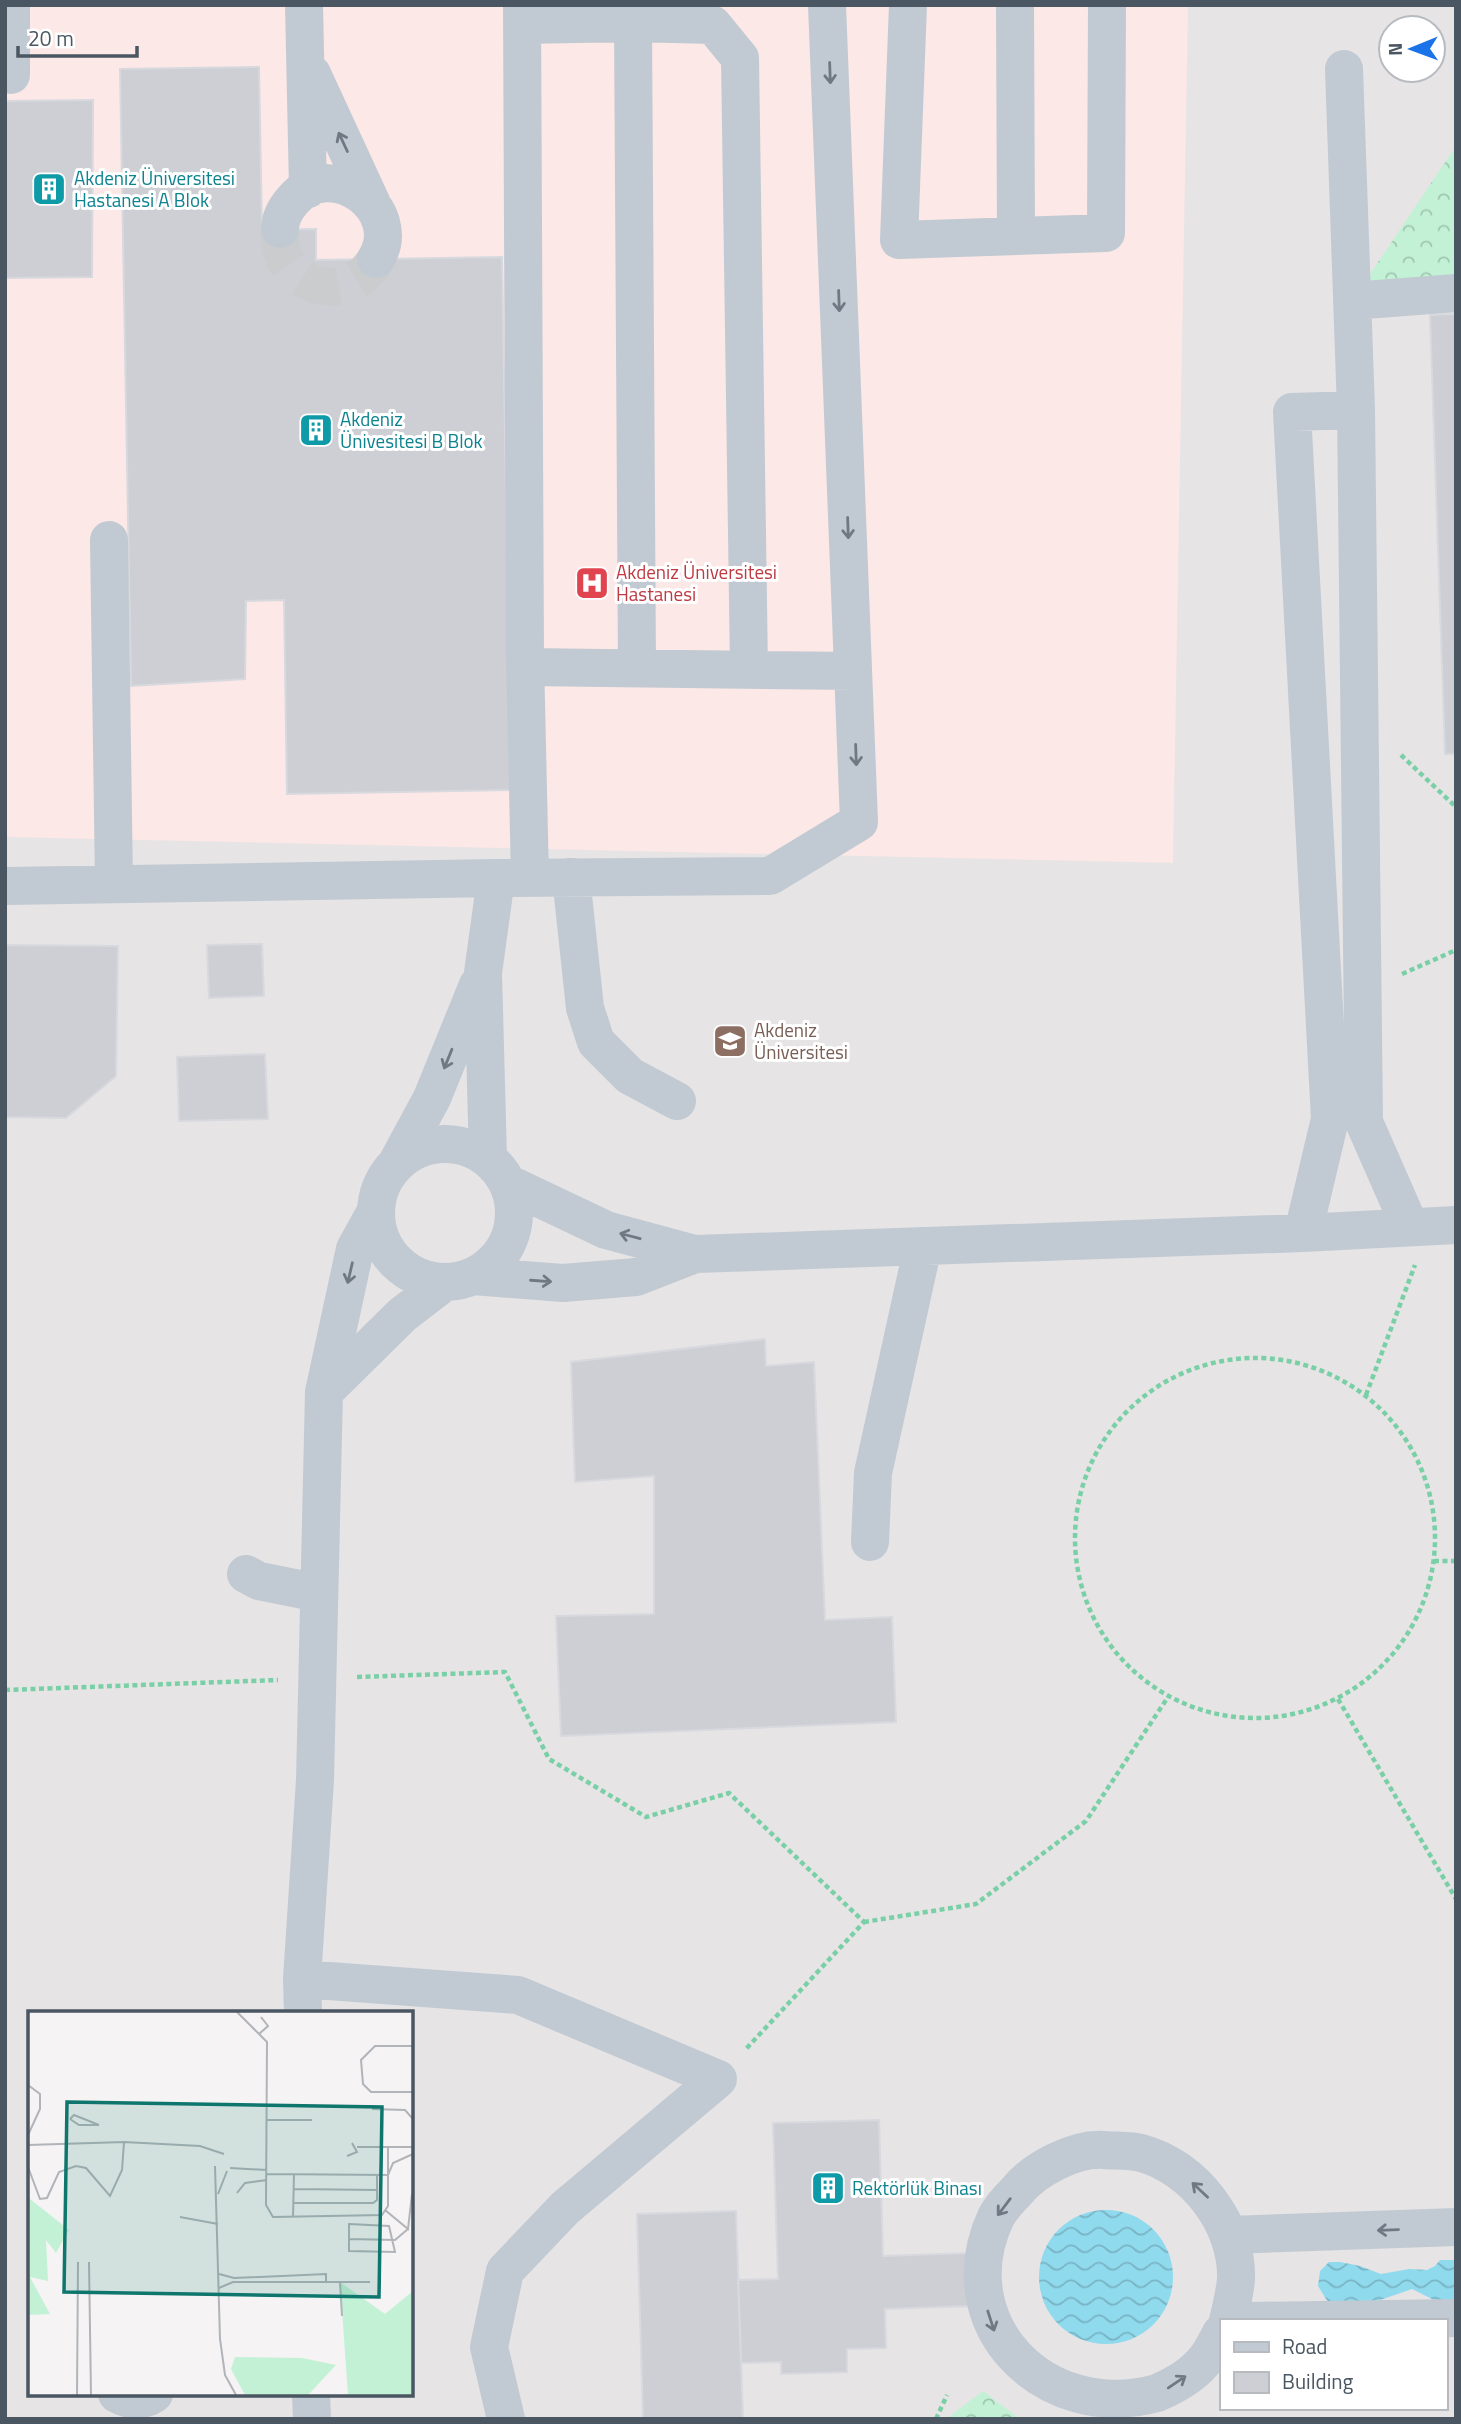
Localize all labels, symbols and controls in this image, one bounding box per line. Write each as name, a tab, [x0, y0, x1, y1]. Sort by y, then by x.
scale bar	[18, 14, 136, 58]
north arrow	[1377, 14, 1447, 84]
text: 20 m	[28, 22, 74, 54]
text: N	[1380, 42, 1409, 56]
one-way arrow	[823, 62, 836, 85]
one-way arrow	[336, 132, 349, 153]
place label: Akdeniz Üniversitesi Hastanesi A Blok	[74, 163, 235, 214]
building icon: Akdeniz Üniversitesi Hastanesi A Blok	[30, 170, 68, 208]
one-way arrow	[832, 289, 845, 312]
place label: Akdeniz Ünivesitesi B Blok	[340, 404, 483, 455]
building icon: Akdeniz Ünivesitesi B Blok	[297, 411, 335, 449]
one-way arrow	[841, 516, 854, 539]
place label: Akdeniz Üniversitesi Hastanesi	[616, 557, 777, 608]
hospital icon: Akdeniz Üniversitesi Hastanesi	[573, 564, 611, 602]
one-way arrow	[850, 744, 863, 767]
place label: Akdeniz Üniversitesi	[754, 1015, 848, 1066]
school or university icon: Akdeniz Üniversitesi	[711, 1022, 749, 1060]
one-way arrow	[441, 1048, 454, 1069]
one-way arrow	[619, 1229, 641, 1242]
one-way arrow	[343, 1261, 356, 1284]
one-way arrow	[529, 1275, 552, 1288]
inset map	[28, 2011, 413, 2396]
building icon: Rektörlük Binası	[809, 2169, 847, 2207]
place label: Rektörlük Binası	[852, 2173, 982, 2202]
one-way arrow	[1192, 2181, 1209, 2198]
one-way arrow	[996, 2197, 1011, 2216]
one-way arrow	[1376, 2223, 1399, 2236]
one-way arrow	[986, 2310, 998, 2332]
legend	[1220, 2319, 1447, 2410]
text: Road	[1282, 2330, 1327, 2362]
text: Building	[1282, 2365, 1354, 2397]
one-way arrow	[1167, 2375, 1186, 2389]

